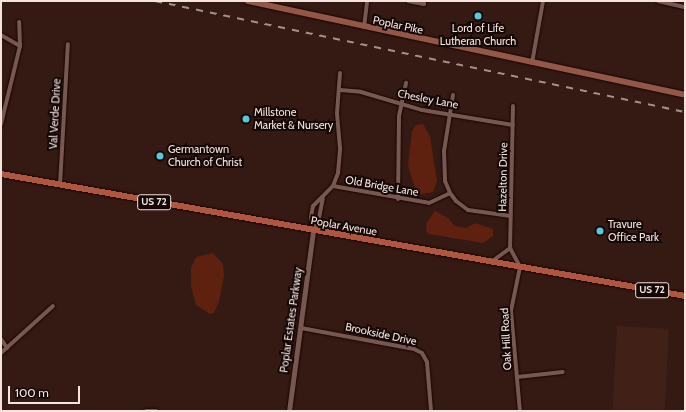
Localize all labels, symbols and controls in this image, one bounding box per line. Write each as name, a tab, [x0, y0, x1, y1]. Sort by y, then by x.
marker: Lord of Life Lutheran Church	[473, 11, 483, 21]
street label: Poplar Pike	[372, 13, 424, 37]
place label: Lord of Life Lutheran Church	[440, 22, 516, 48]
street label: Val Verde Drive	[47, 78, 63, 150]
street label: Chesley Lane	[396, 87, 460, 111]
place label: Millstone Market & Nursery	[254, 106, 333, 132]
marker: Millstone Market & Nursery	[241, 114, 251, 124]
street label: Hazelton Drive	[496, 142, 510, 212]
place label: Germantown Church of Christ	[168, 143, 242, 169]
marker: Germantown Church of Christ	[155, 151, 165, 161]
street label: Old Bridge Lane	[344, 173, 420, 199]
road number: US 72	[137, 194, 171, 210]
street label: Poplar Avenue	[310, 214, 378, 238]
place label: Travure Office Park	[608, 218, 659, 244]
marker: Travure Office Park	[595, 226, 605, 236]
street label: Poplar Estates Parkway	[277, 266, 305, 374]
road number: US 72	[635, 282, 669, 298]
street label: Oak Hill Road	[498, 307, 514, 371]
street label: Brookside Drive	[344, 320, 418, 348]
scale bar	[10, 378, 82, 404]
text: 100 m	[15, 385, 49, 400]

